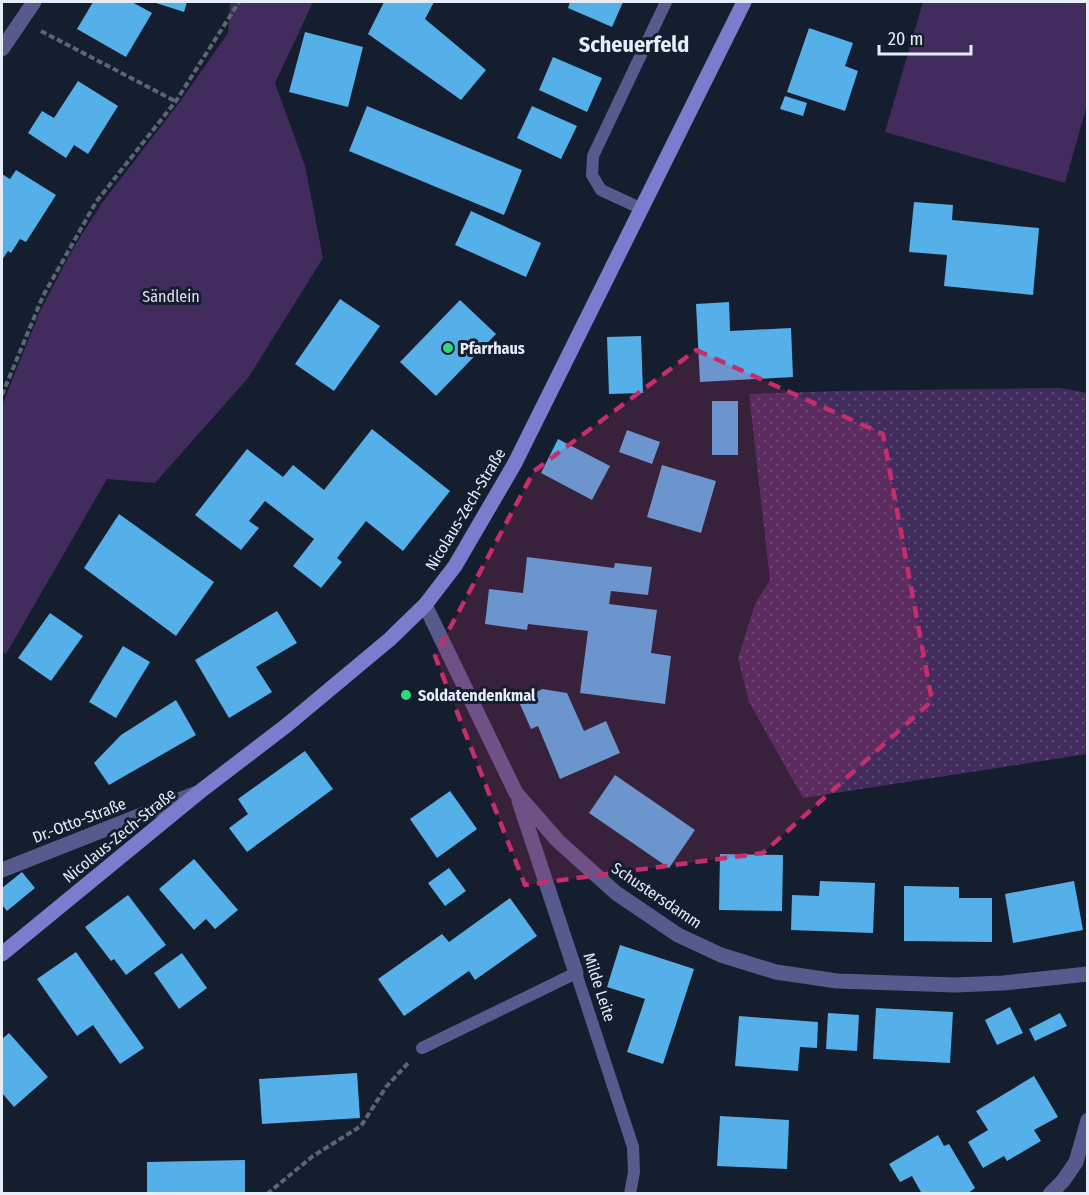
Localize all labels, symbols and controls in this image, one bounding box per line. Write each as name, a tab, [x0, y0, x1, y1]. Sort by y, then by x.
scale bar	[879, 18, 970, 56]
text: 20 m	[888, 28, 923, 50]
district label: Scheuerfeld	[579, 31, 689, 58]
park label: Sändlein	[142, 287, 200, 306]
place label: Pfarrhaus	[460, 339, 525, 358]
marker: Pfarrhaus	[441, 341, 455, 355]
street label: Nicolaus-Zech-Straße	[421, 445, 510, 574]
place label: Soldatendenkmal	[418, 686, 536, 705]
marker: Soldatendenkmal	[399, 688, 413, 702]
street label: Nicolaus-Zech-Straße	[59, 784, 180, 887]
street label: Dr.-Otto-Straße	[30, 794, 129, 847]
street label: Schustersdamm	[608, 858, 705, 933]
street label: Milde Leite	[579, 950, 620, 1024]

